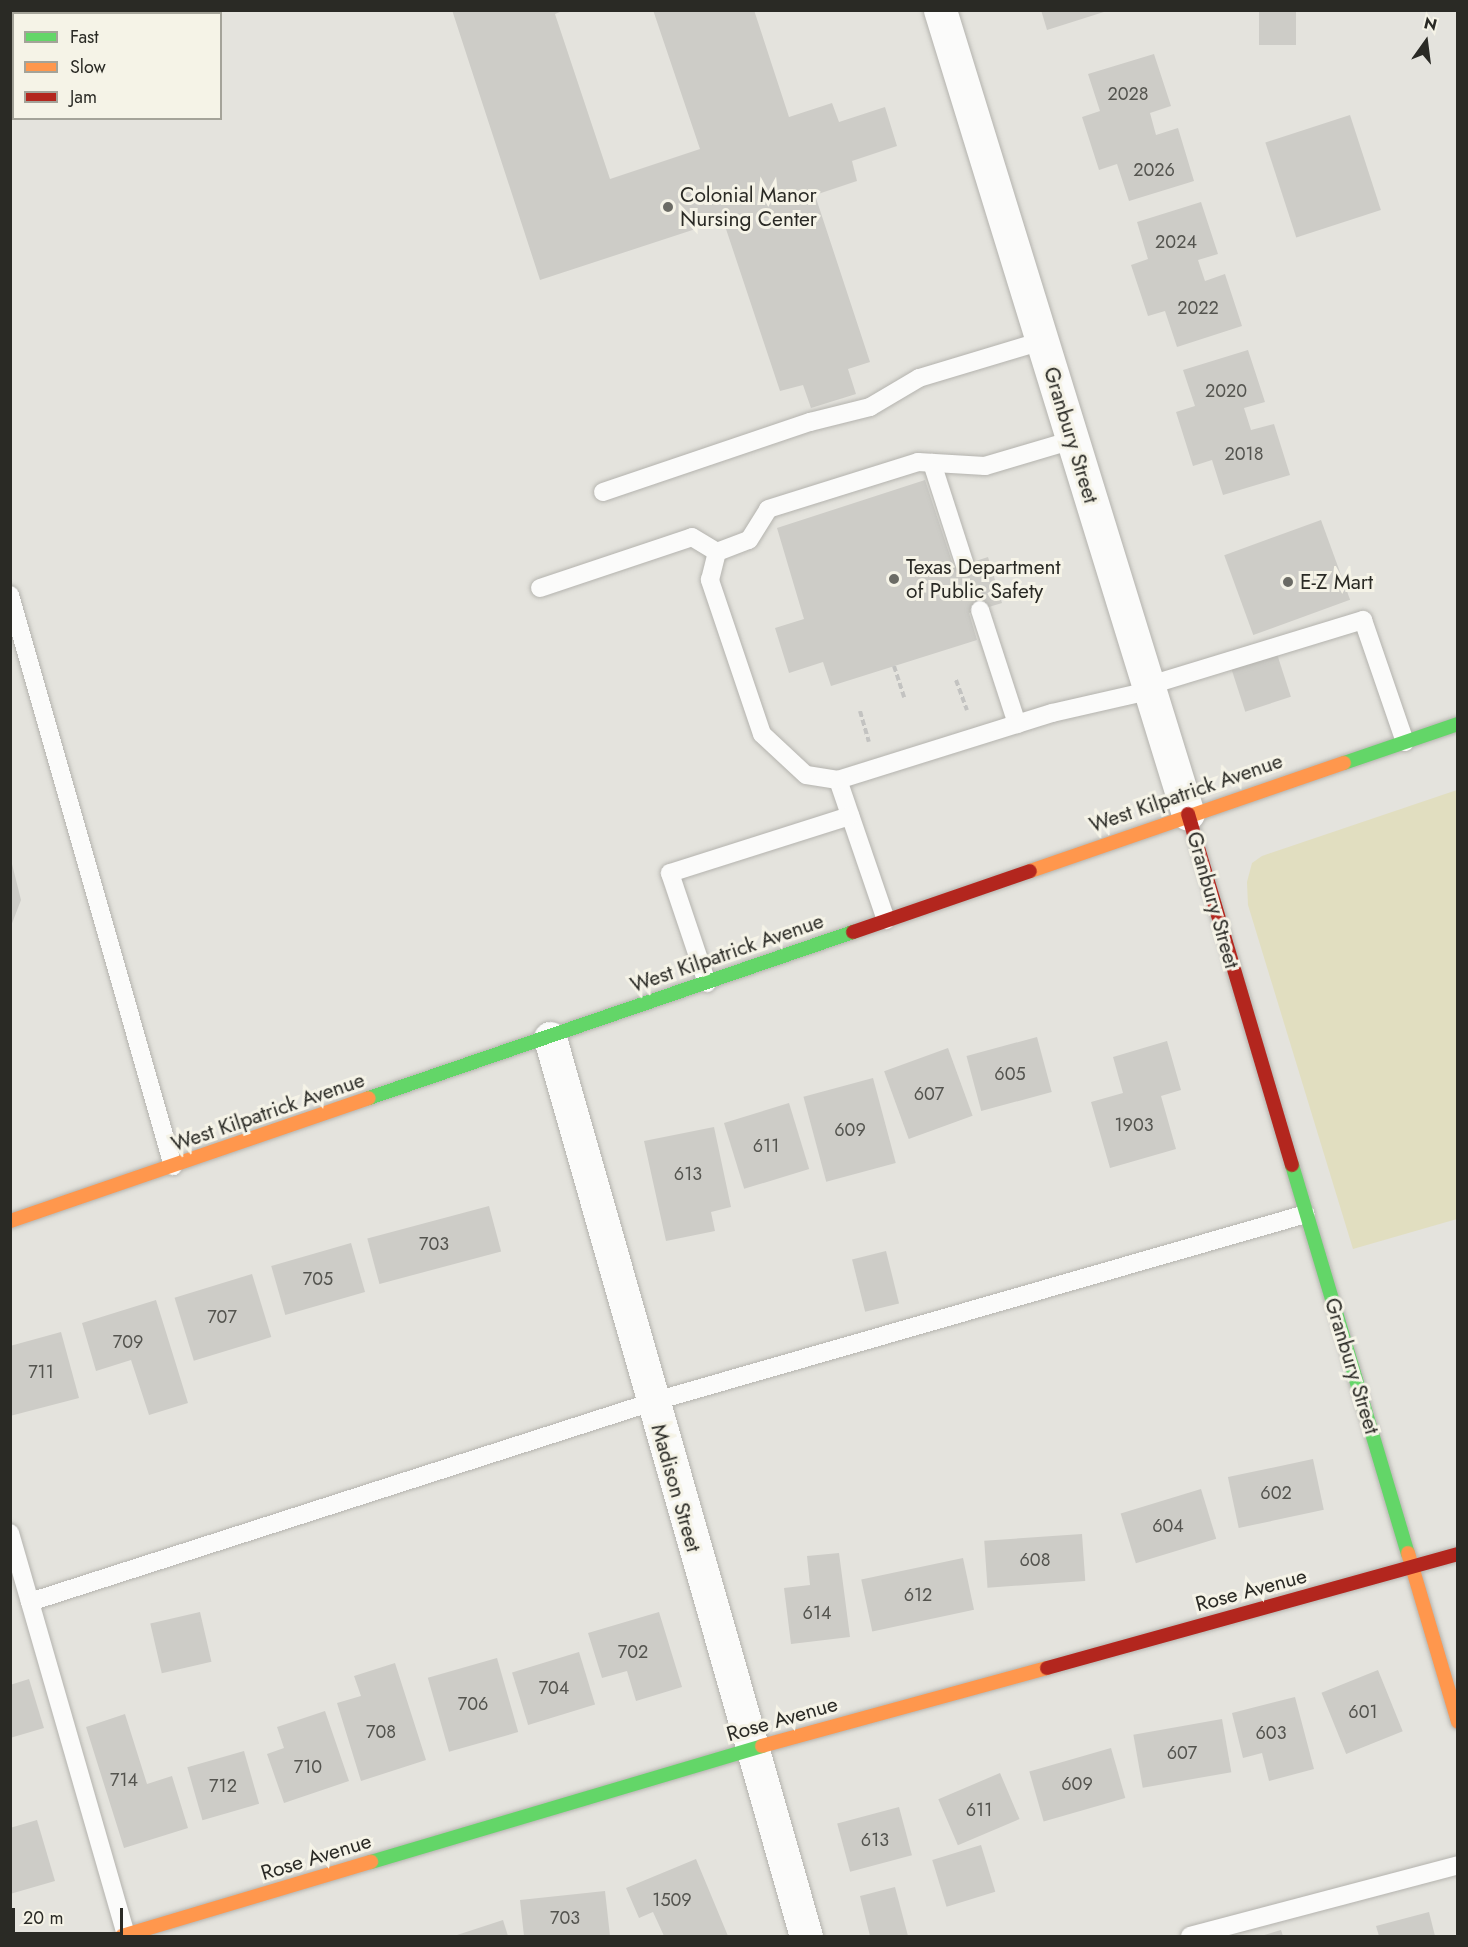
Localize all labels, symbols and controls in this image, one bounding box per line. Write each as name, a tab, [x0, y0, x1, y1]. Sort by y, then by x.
text: N	[1422, 11, 1439, 37]
legend	[12, 12, 222, 120]
north arrow	[1396, 12, 1456, 72]
text: Fast	[70, 24, 99, 50]
text: Slow	[70, 54, 106, 80]
house number: 2028	[1107, 83, 1149, 105]
text: Jam	[70, 84, 97, 110]
house number: 2026	[1133, 159, 1175, 181]
place label: Colonial Manor Nursing Center	[680, 182, 817, 232]
marker: Colonial Manor Nursing Center	[661, 200, 675, 214]
house number: 2024	[1155, 231, 1197, 253]
house number: 2022	[1177, 297, 1219, 319]
street label: Granbury Street	[1038, 364, 1104, 506]
house number: 2020	[1205, 380, 1247, 402]
house number: 2018	[1225, 443, 1263, 465]
place label: Texas Department of Public Safety	[906, 554, 1061, 604]
place label: E-Z Mart	[1300, 569, 1373, 595]
marker: Texas Department of Public Safety	[887, 572, 901, 586]
marker: E-Z Mart	[1281, 575, 1295, 589]
street label: West Kilpatrick Avenue	[1086, 748, 1286, 838]
street label: Granbury Street	[1181, 829, 1245, 971]
street label: West Kilpatrick Avenue	[627, 908, 827, 998]
house number: 605	[994, 1063, 1026, 1085]
street label: West Kilpatrick Avenue	[168, 1067, 368, 1157]
house number: 607	[914, 1083, 944, 1105]
house number: 1903	[1114, 1114, 1154, 1136]
house number: 609	[834, 1119, 866, 1141]
house number: 611	[753, 1135, 779, 1157]
house number: 613	[674, 1163, 702, 1185]
house number: 703	[419, 1233, 449, 1255]
house number: 705	[303, 1268, 333, 1290]
street label: Granbury Street	[1319, 1295, 1385, 1437]
house number: 707	[207, 1306, 237, 1328]
house number: 709	[113, 1331, 143, 1353]
house number: 711	[28, 1361, 54, 1383]
street label: Madison Street	[646, 1421, 706, 1555]
house number: 602	[1260, 1482, 1292, 1504]
house number: 604	[1152, 1515, 1184, 1537]
house number: 608	[1020, 1549, 1050, 1571]
street label: Rose Avenue	[1193, 1563, 1309, 1617]
house number: 612	[904, 1584, 932, 1606]
house number: 614	[803, 1602, 831, 1624]
house number: 702	[618, 1641, 648, 1663]
house number: 704	[539, 1677, 569, 1699]
street label: Rose Avenue	[724, 1691, 840, 1747]
house number: 706	[458, 1693, 488, 1715]
house number: 601	[1348, 1701, 1378, 1723]
house number: 708	[366, 1721, 396, 1743]
house number: 603	[1256, 1722, 1286, 1744]
house number: 607	[1167, 1742, 1197, 1764]
house number: 710	[294, 1756, 322, 1778]
house number: 714	[110, 1769, 138, 1791]
house number: 609	[1061, 1773, 1093, 1795]
house number: 712	[209, 1775, 237, 1797]
house number: 611	[966, 1799, 992, 1821]
street label: Rose Avenue	[258, 1828, 374, 1886]
house number: 613	[861, 1829, 889, 1851]
house number: 1509	[652, 1889, 692, 1911]
scale bar	[15, 1896, 126, 1934]
text: 20 m	[23, 1905, 63, 1931]
house number: 703	[550, 1907, 580, 1929]

